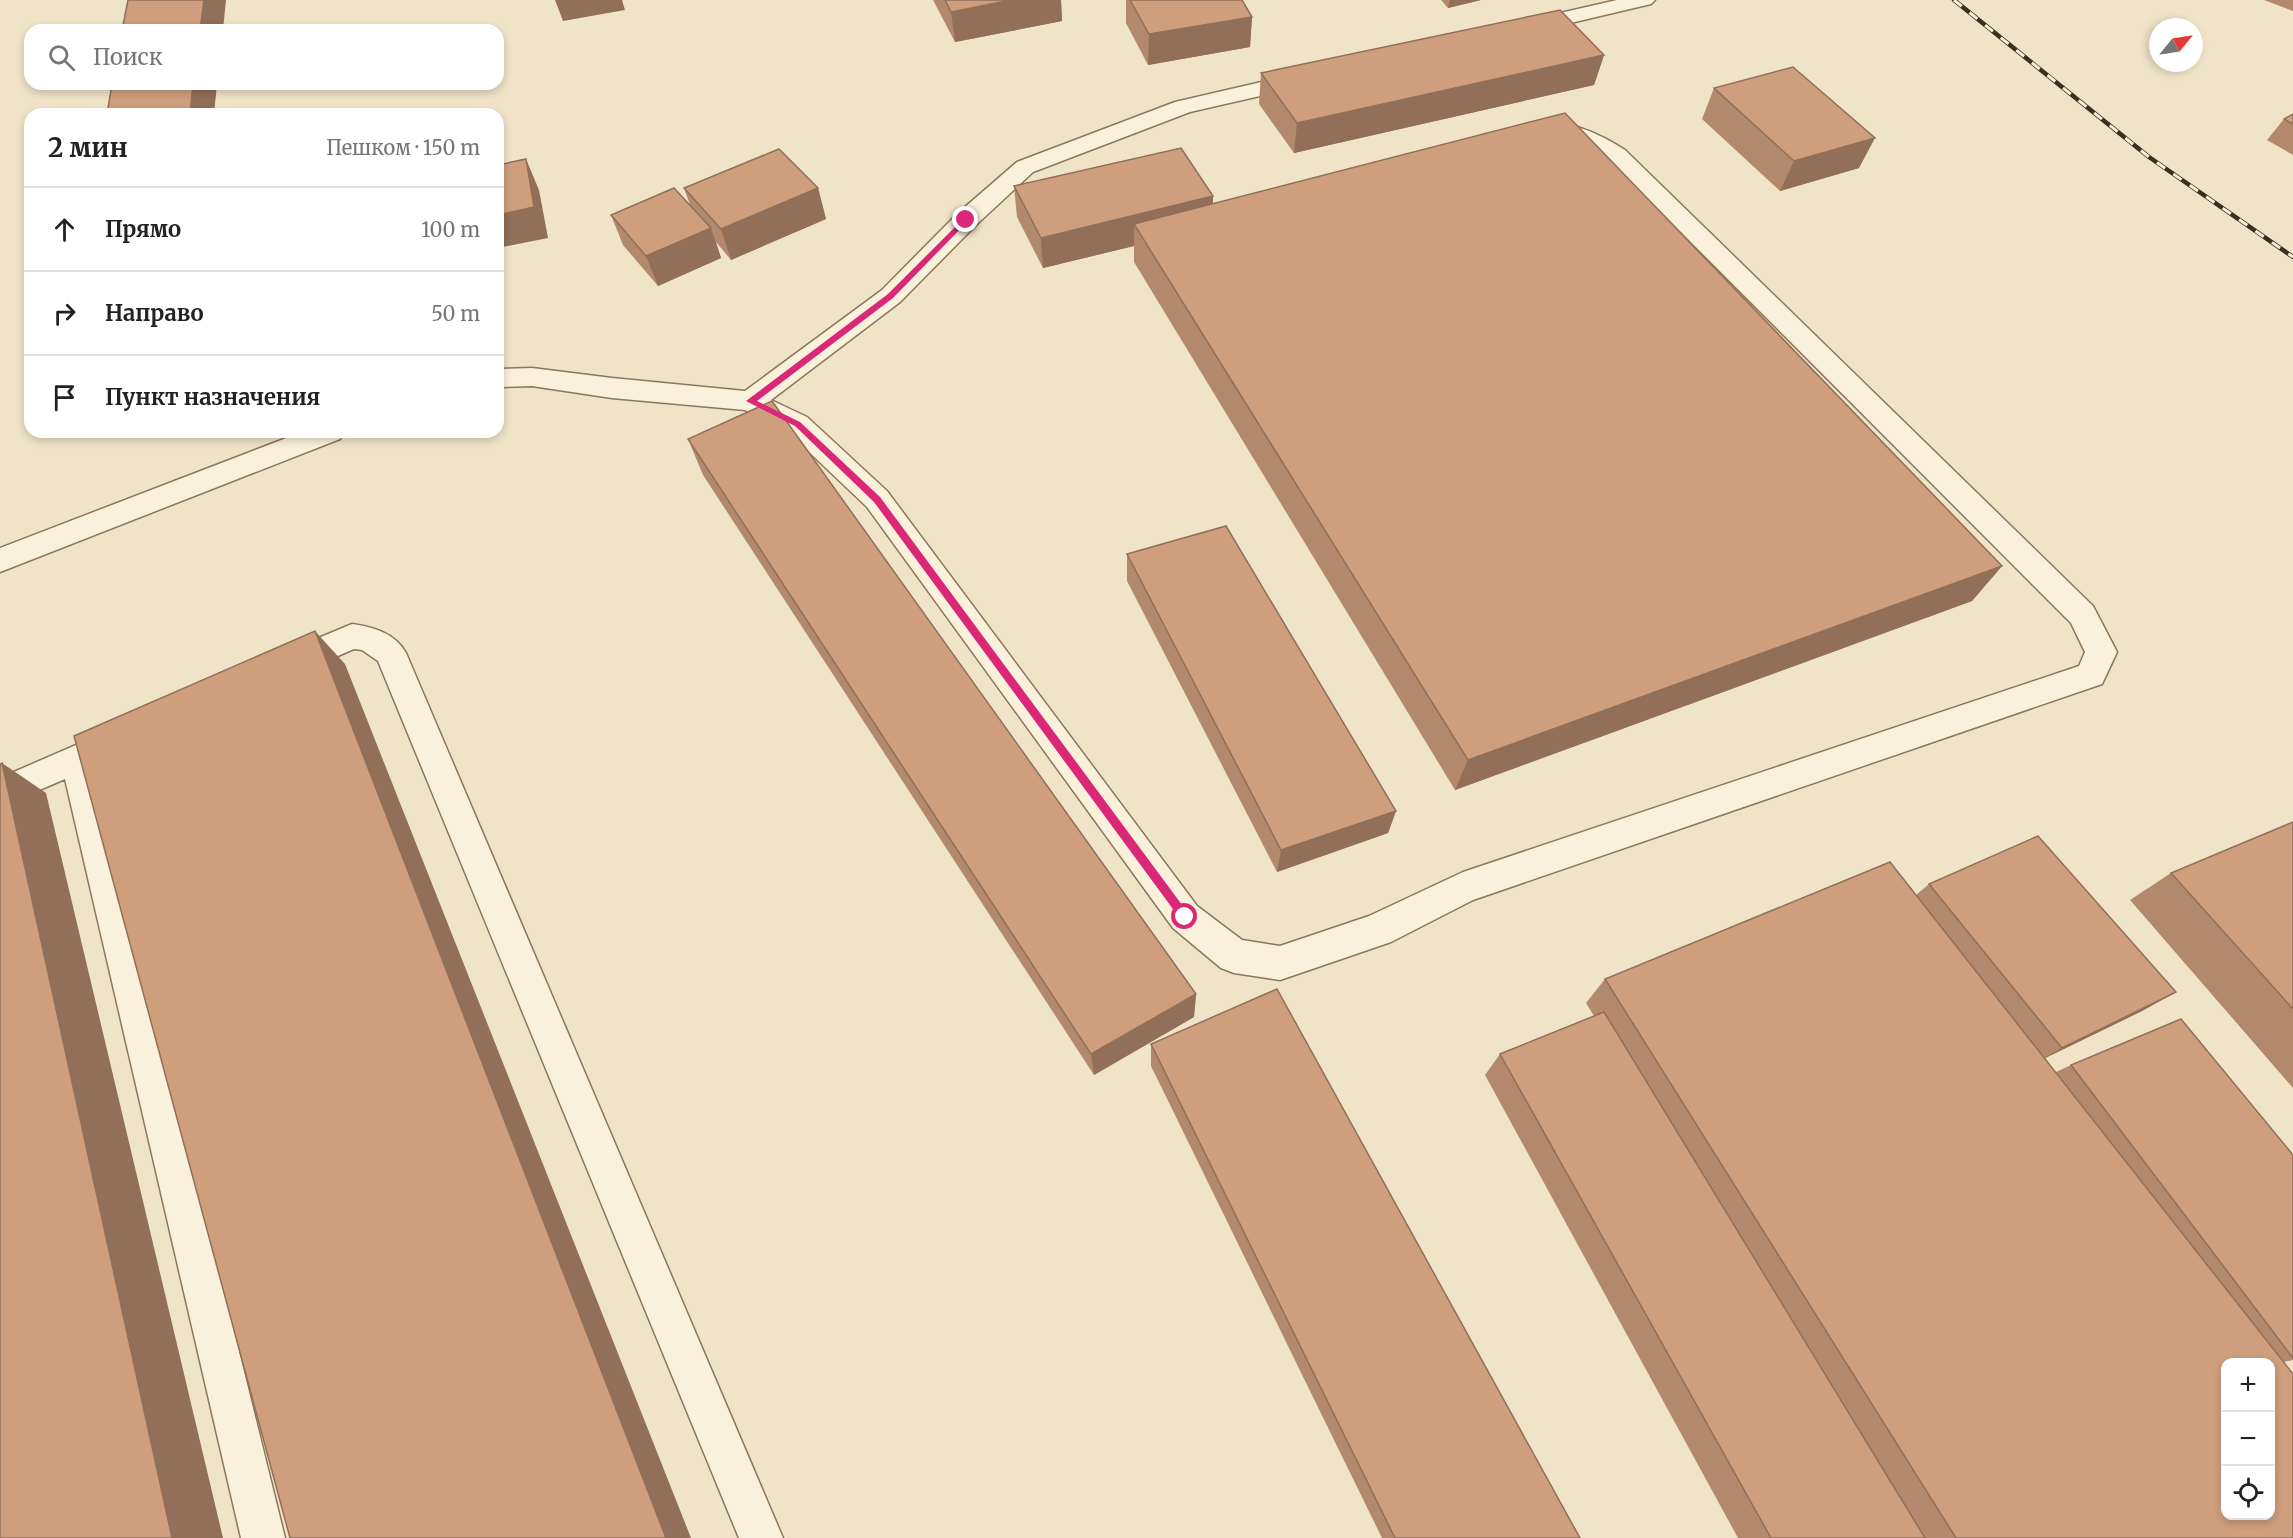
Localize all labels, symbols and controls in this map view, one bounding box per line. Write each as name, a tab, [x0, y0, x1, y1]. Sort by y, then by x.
north arrow	[2149, 18, 2203, 72]
search box	[24, 24, 504, 90]
icon: search	[45, 41, 78, 74]
text: Поиск	[93, 43, 163, 71]
text: 2 мин	[48, 131, 128, 164]
text: Пешком · 150 m	[326, 135, 480, 160]
route end	[952, 206, 978, 232]
icon: ahead	[48, 213, 81, 246]
text: Прямо	[105, 215, 181, 243]
text: 100 m	[421, 217, 480, 242]
icon: right	[48, 297, 81, 330]
text: Направо	[105, 299, 204, 327]
text: 50 m	[431, 301, 480, 326]
icon: arrive	[48, 381, 81, 414]
text: Пункт назначения	[105, 383, 320, 411]
route start	[1171, 903, 1197, 929]
map controls	[2221, 1358, 2275, 1520]
button: +	[2221, 1358, 2275, 1412]
button: −	[2221, 1412, 2275, 1466]
button: locate	[2221, 1466, 2275, 1520]

